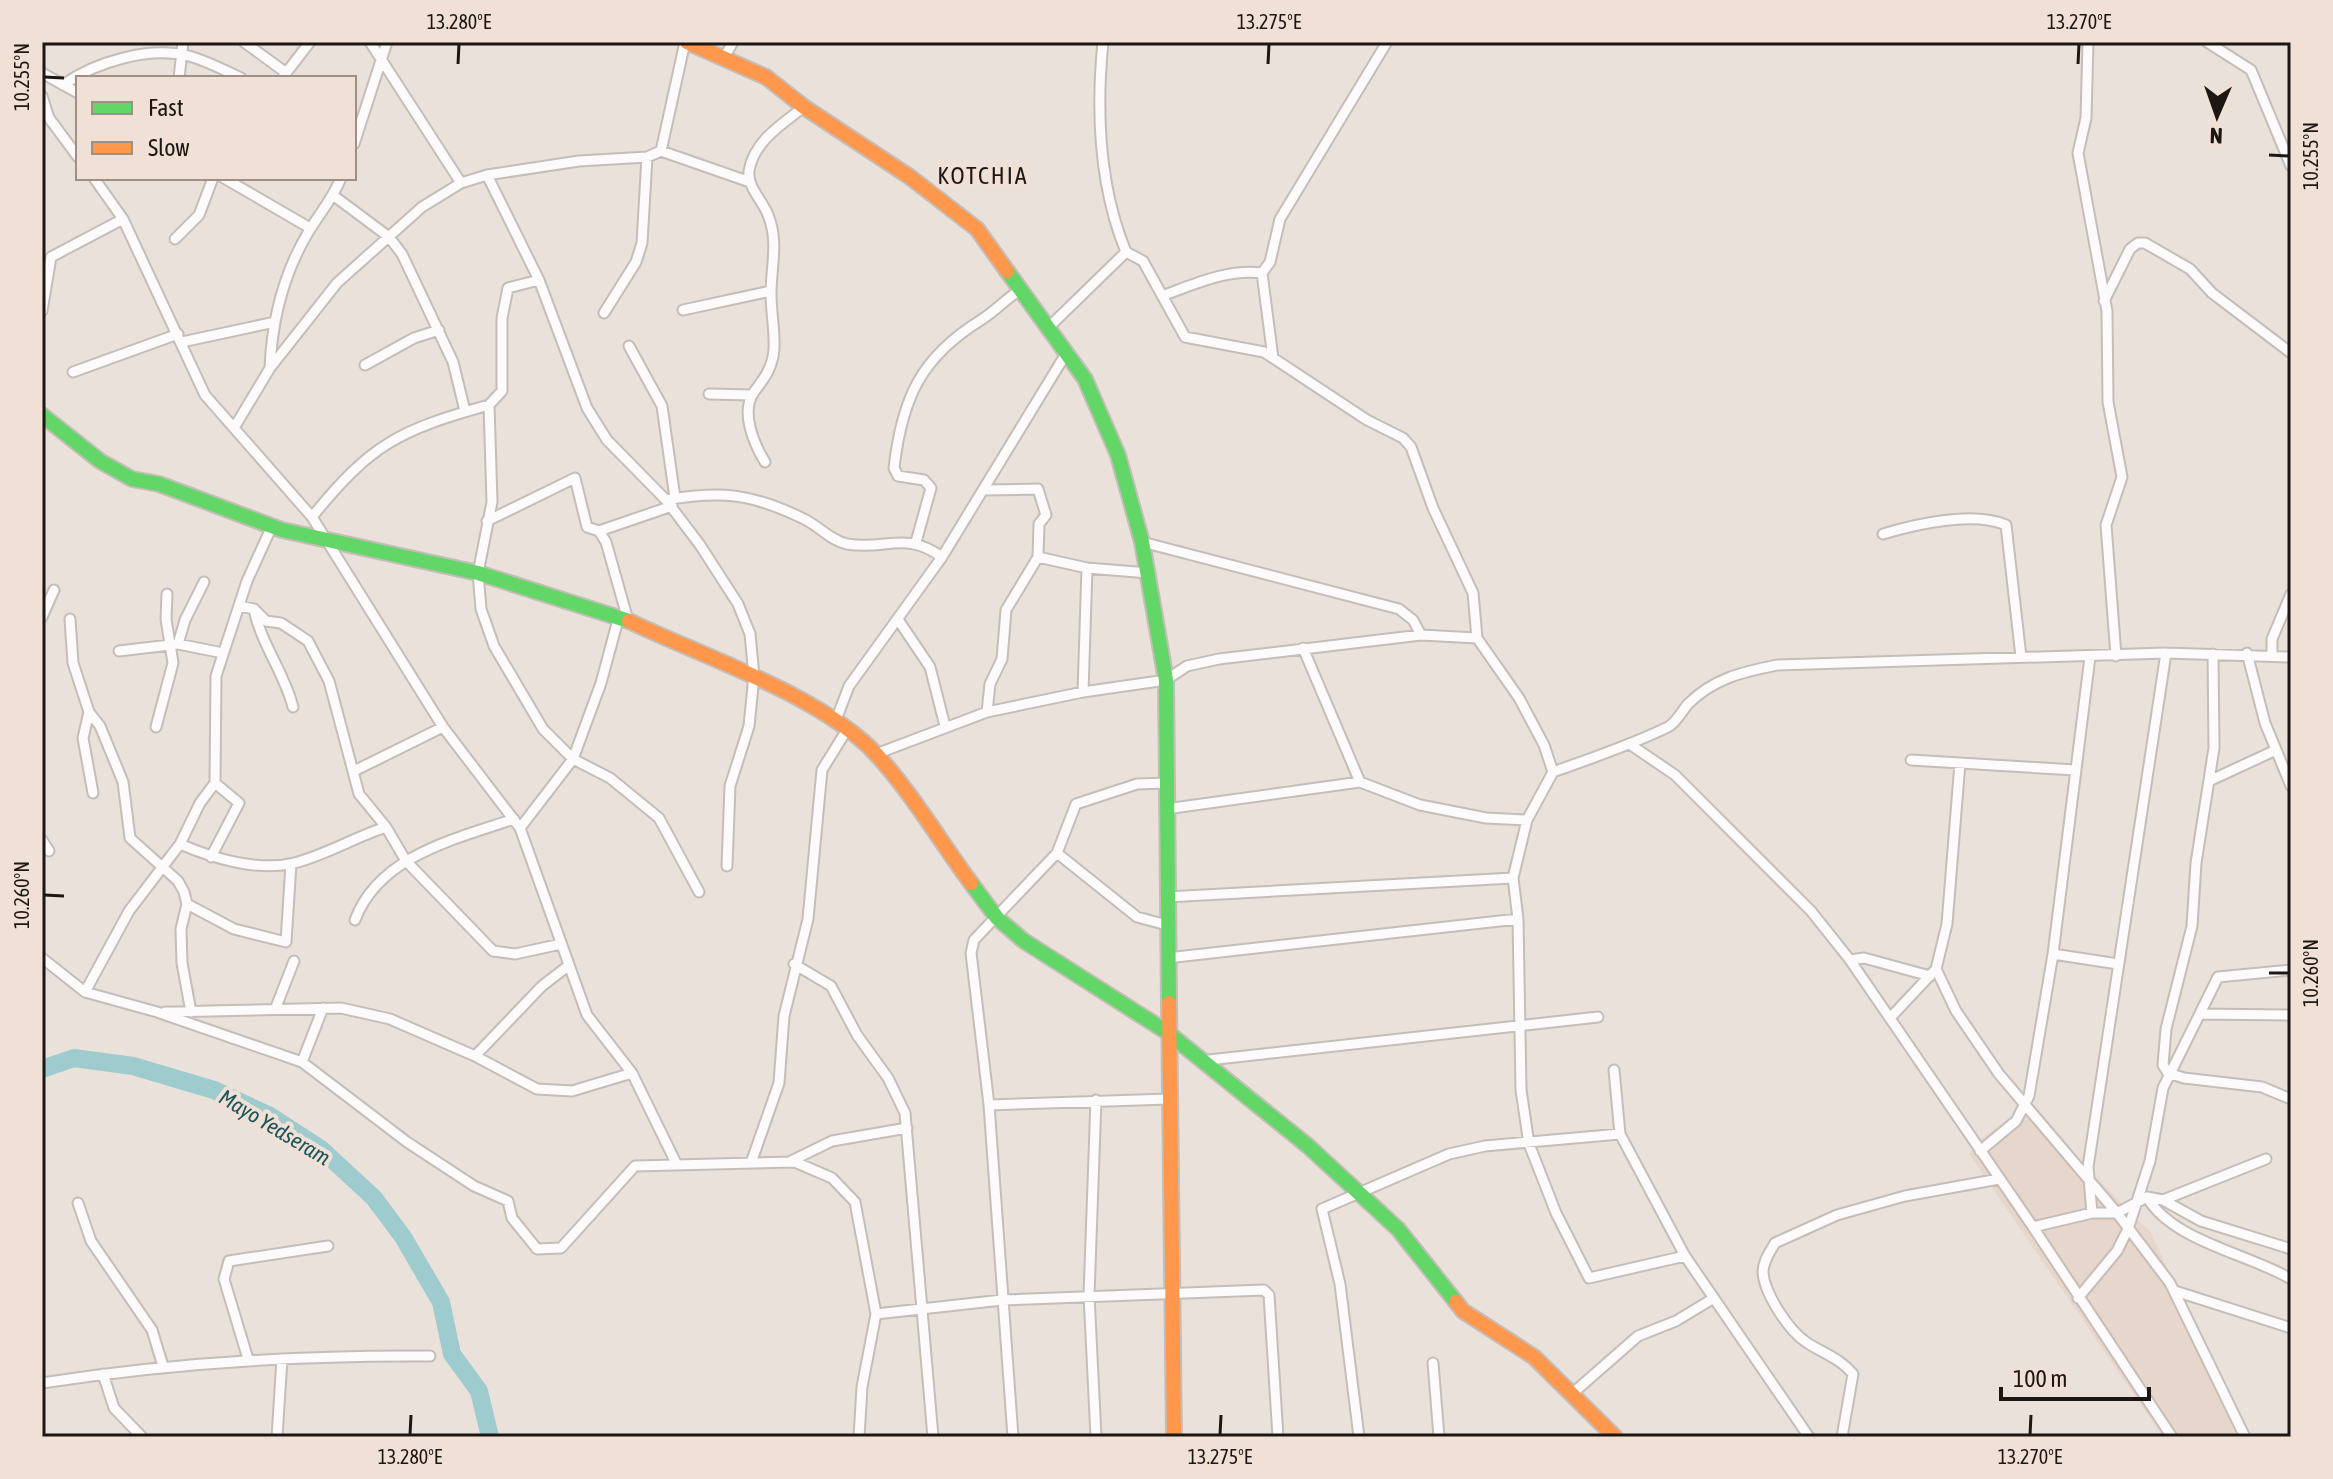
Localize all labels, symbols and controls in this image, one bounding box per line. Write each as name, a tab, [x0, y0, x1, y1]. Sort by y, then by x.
text: 13.280°E	[427, 10, 492, 33]
text: 13.275°E	[1237, 10, 1302, 33]
text: 13.270°E	[2047, 10, 2112, 33]
text: 10.255°N	[10, 43, 33, 111]
legend	[76, 76, 356, 180]
north arrow	[2177, 76, 2257, 156]
text: Fast	[148, 94, 184, 121]
text: 10.255°N	[2299, 122, 2322, 190]
text: N	[2209, 123, 2223, 149]
text: Slow	[148, 134, 190, 161]
district label: KOTCHIA	[937, 162, 1029, 189]
text: 10.260°N	[10, 861, 33, 929]
text: 10.260°N	[2299, 939, 2322, 1007]
water label: Mayo Yedseram	[215, 1084, 336, 1170]
scale bar	[2001, 1351, 2149, 1401]
text: 100 m	[2013, 1365, 2067, 1392]
text: 13.280°E	[378, 1445, 443, 1468]
text: 13.275°E	[1188, 1445, 1253, 1468]
text: 13.270°E	[1998, 1445, 2063, 1468]

